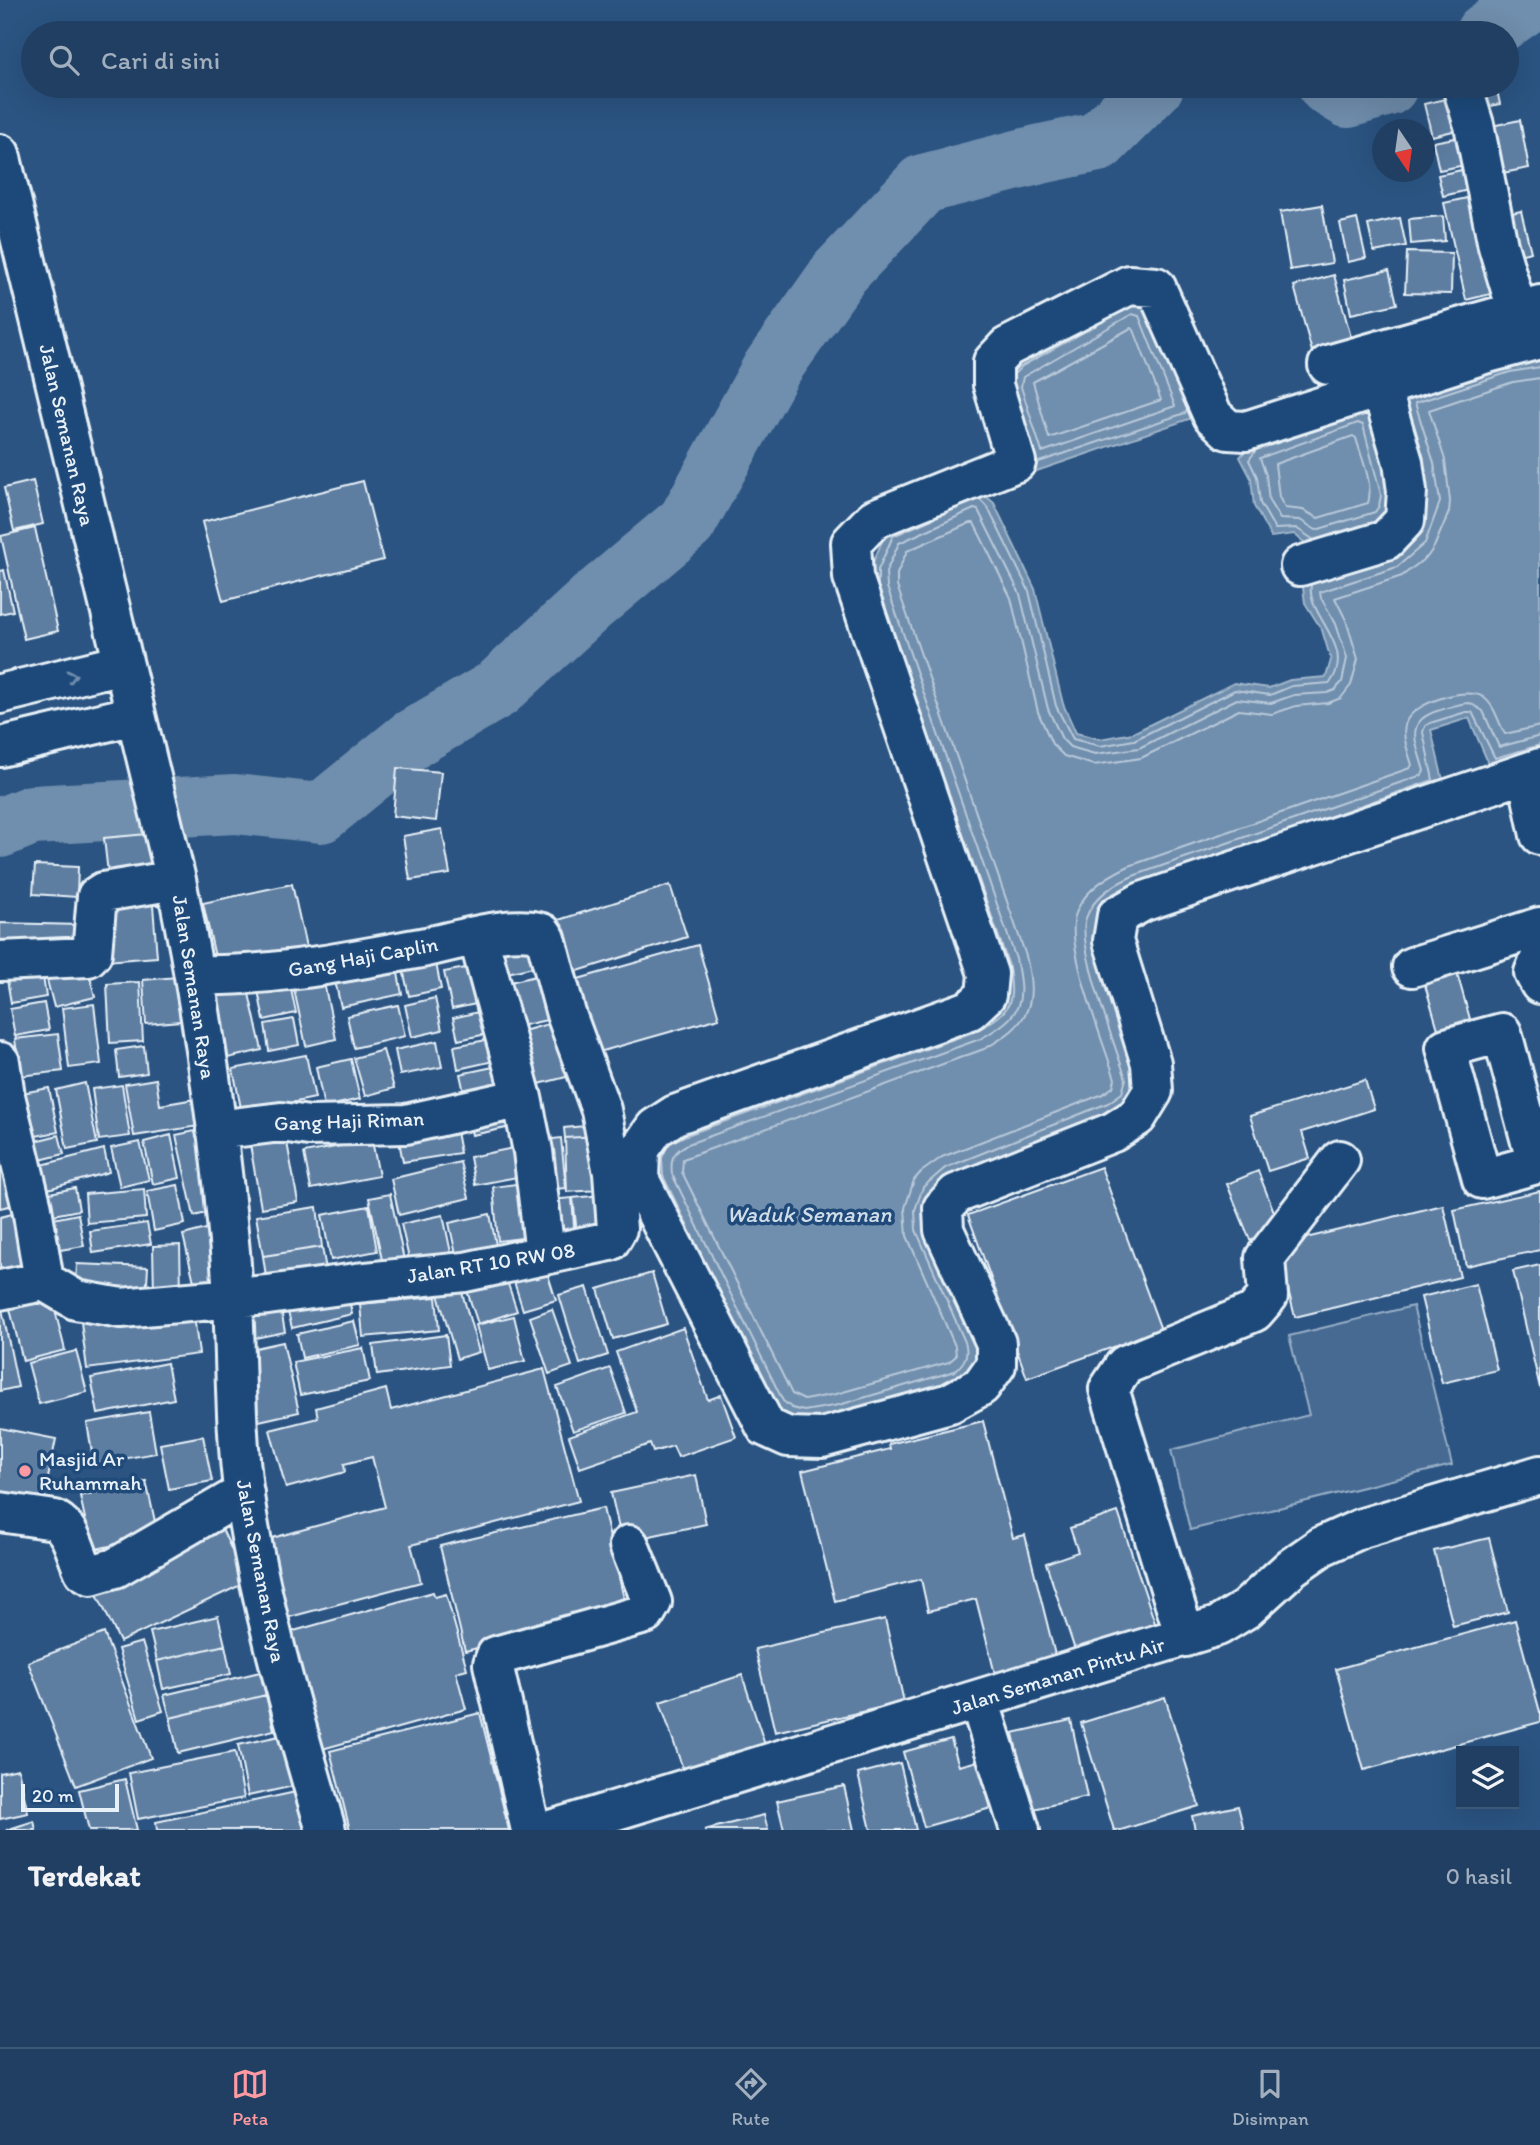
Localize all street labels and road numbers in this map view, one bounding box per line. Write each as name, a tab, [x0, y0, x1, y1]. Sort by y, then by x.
street label: Jalan Semanan Raya	[34, 341, 101, 528]
street label: Jalan Semanan Raya	[168, 893, 221, 1081]
street label: Gang Haji Caplin	[286, 931, 440, 982]
street label: Gang Haji Riman	[273, 1105, 425, 1136]
street label: Jalan RT 10 RW 08	[405, 1237, 577, 1288]
street label: Jalan Semanan Raya	[231, 1477, 292, 1665]
street label: Jalan Semanan Pintu Air	[948, 1631, 1168, 1720]

